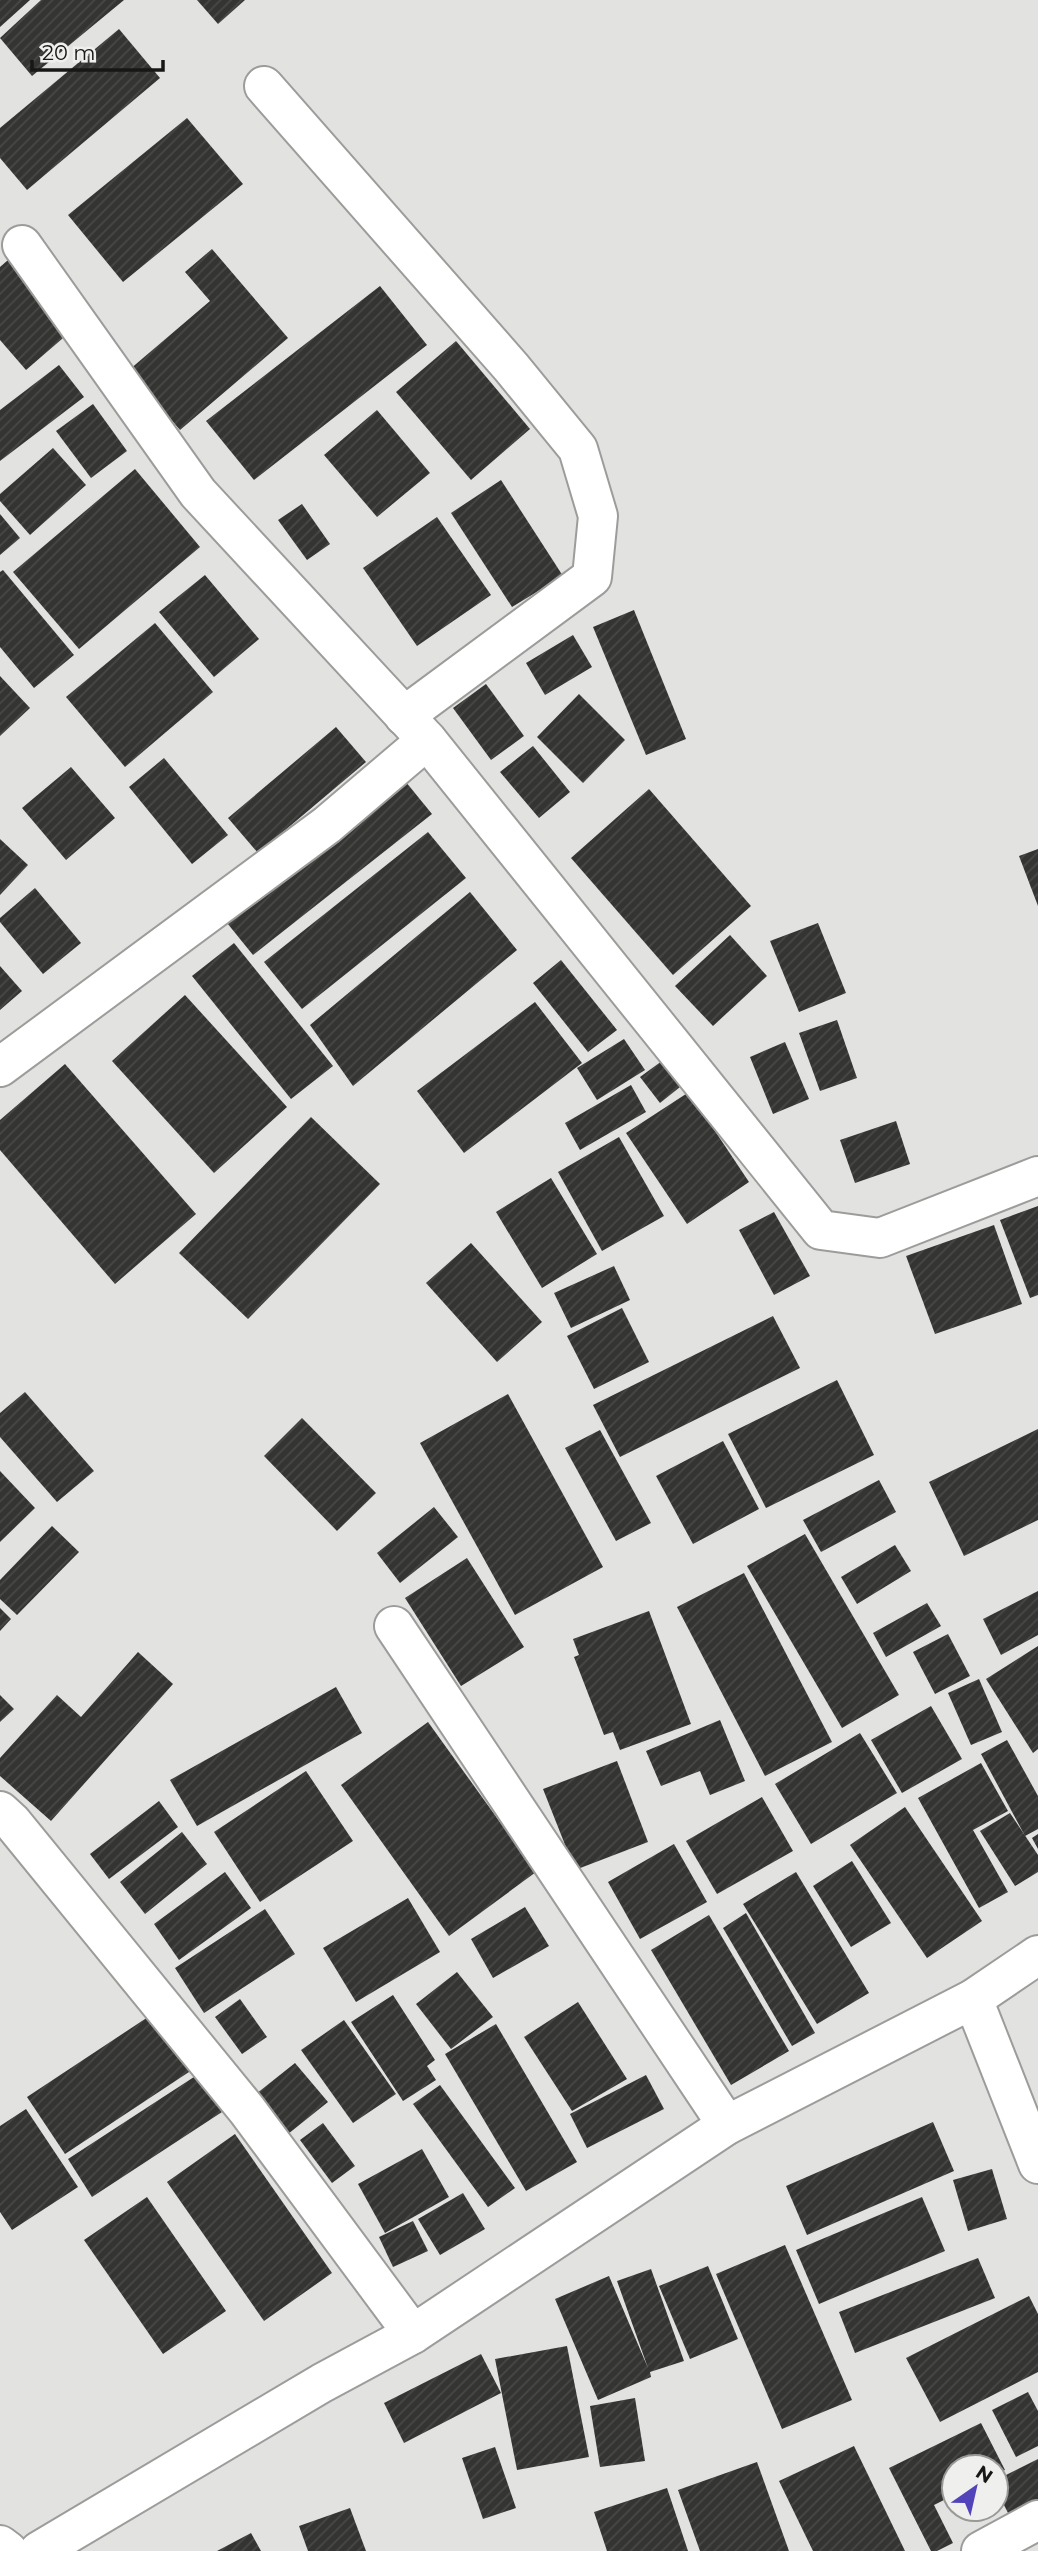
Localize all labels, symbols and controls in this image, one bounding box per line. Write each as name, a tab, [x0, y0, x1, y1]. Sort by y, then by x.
scale bar	[32, 28, 163, 72]
text: 20 m	[42, 40, 96, 65]
north arrow	[940, 2453, 1010, 2523]
text: N	[971, 2460, 997, 2488]

